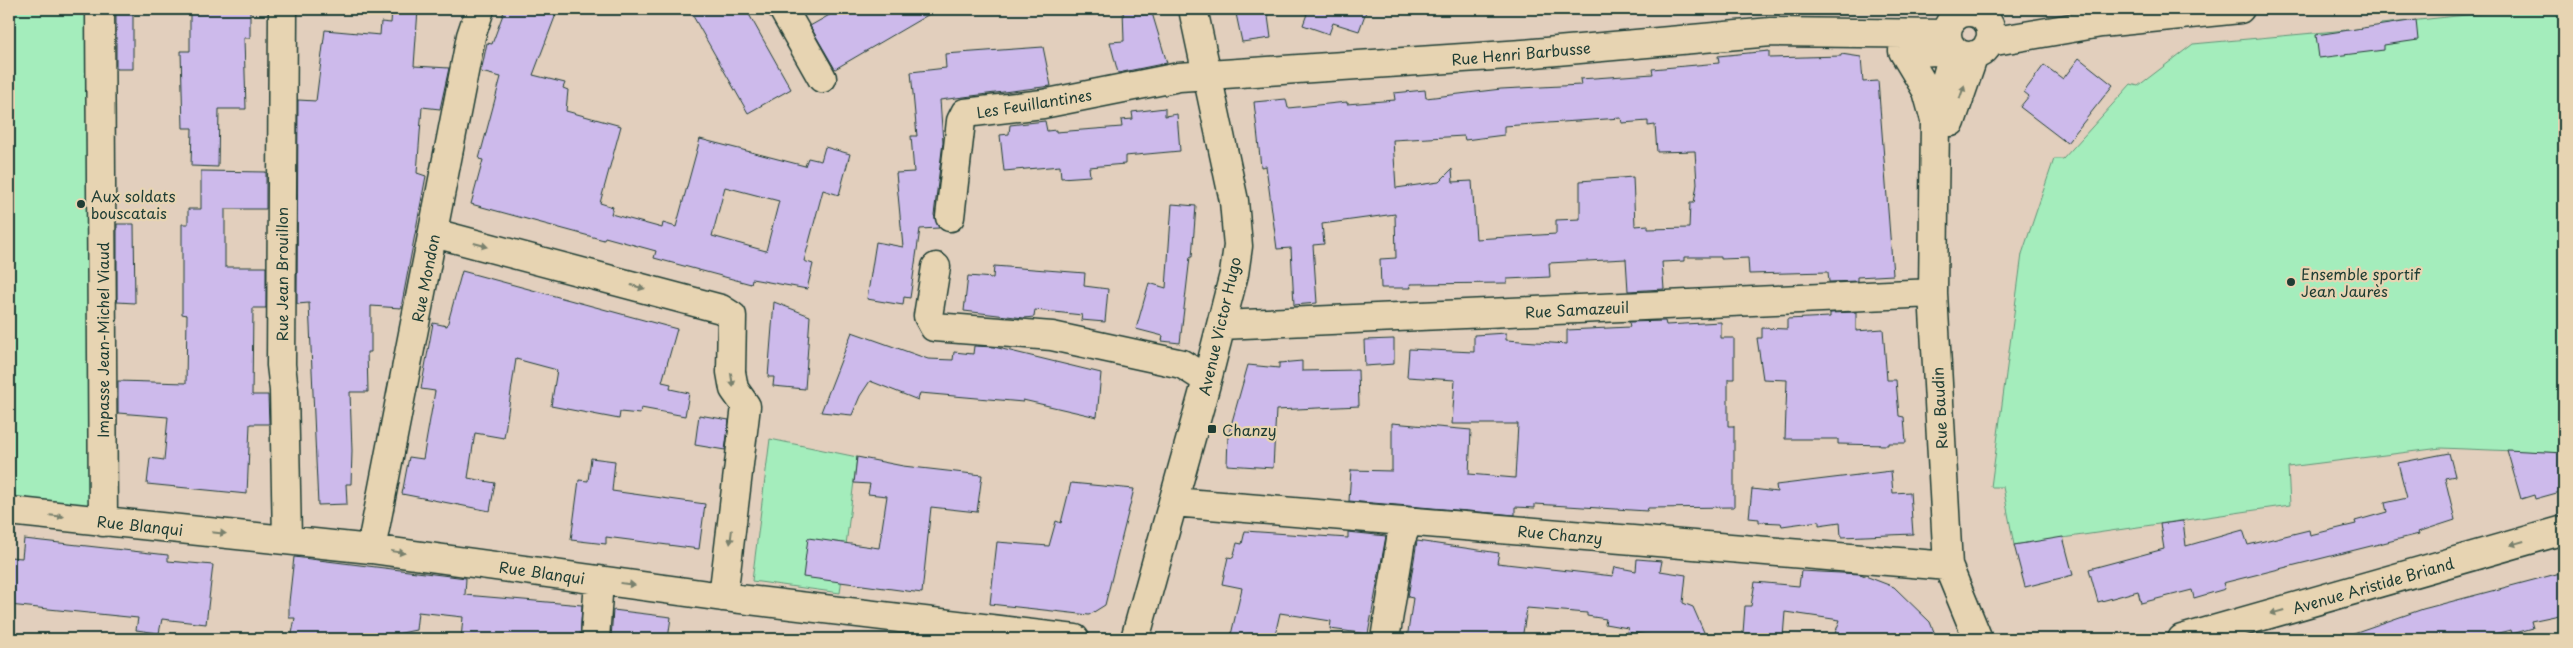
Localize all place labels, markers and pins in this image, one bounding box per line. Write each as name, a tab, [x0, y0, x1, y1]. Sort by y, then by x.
place label: Aux soldats bouscatais	[91, 184, 176, 224]
marker: Aux soldats bouscatais	[75, 198, 87, 210]
place label: Ensemble sportif Jean Jaurès	[2301, 262, 2421, 302]
marker: Ensemble sportif Jean Jaurès	[2285, 276, 2297, 288]
place label: Chanzy	[1222, 418, 1277, 441]
marker: Chanzy	[1206, 423, 1218, 435]

